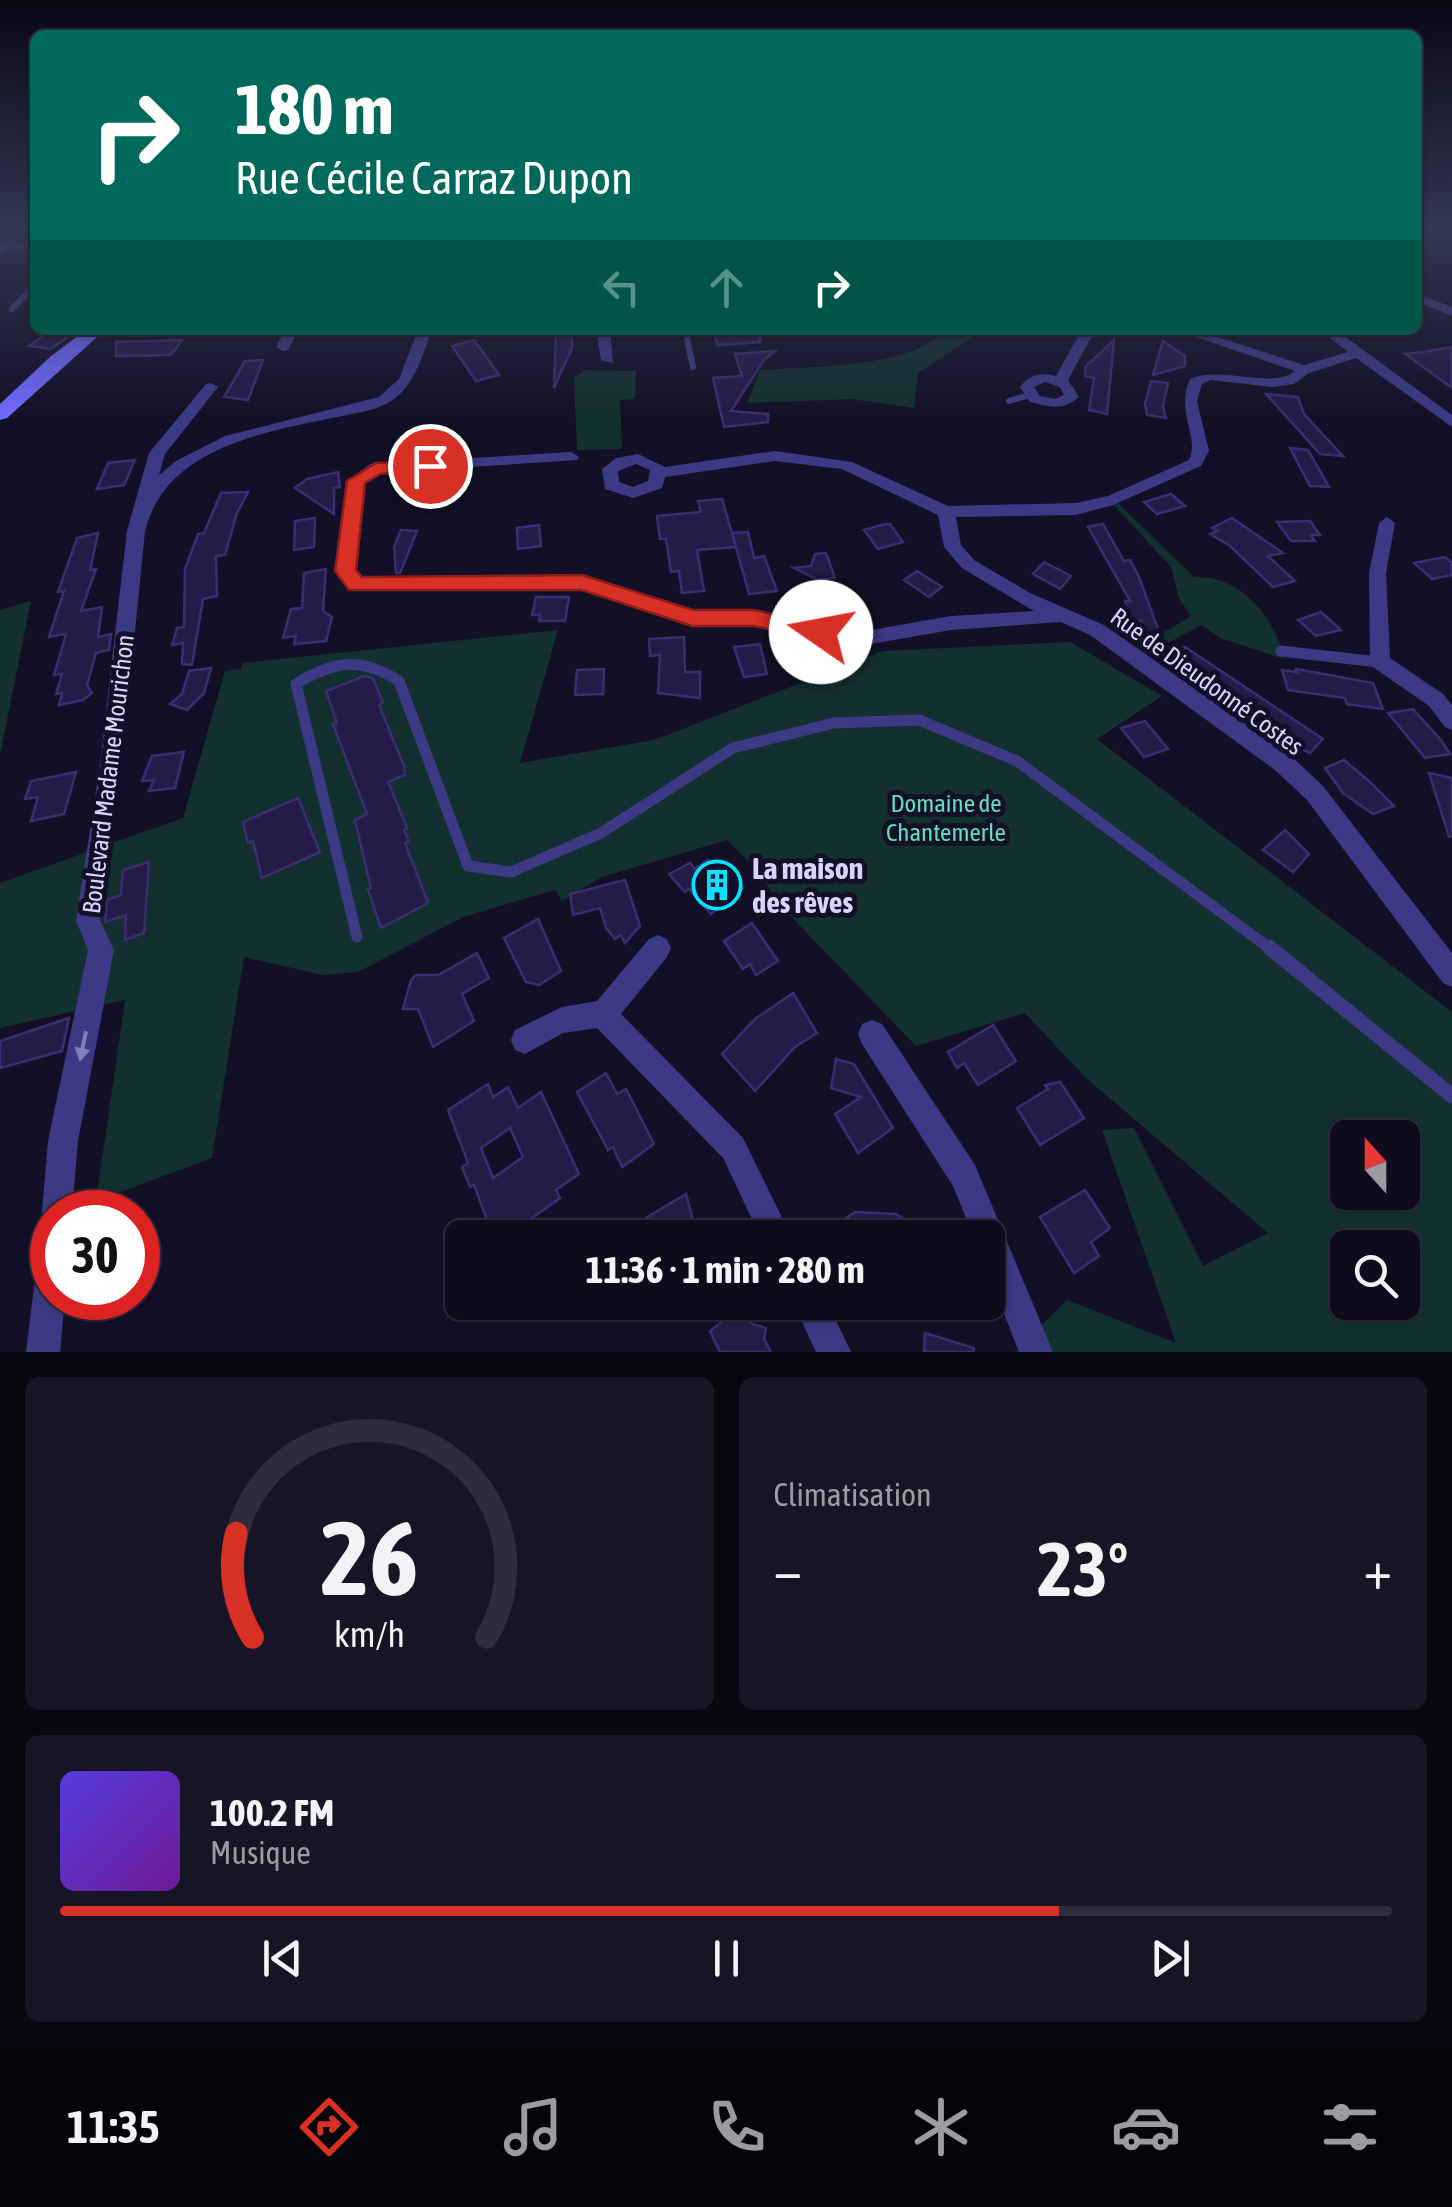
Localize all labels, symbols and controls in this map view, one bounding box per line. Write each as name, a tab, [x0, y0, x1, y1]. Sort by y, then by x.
text: 180 m	[235, 69, 394, 149]
icon: right	[70, 70, 200, 200]
text: Rue Cécile Carraz Dupon	[235, 152, 633, 204]
icon: left	[594, 260, 649, 315]
icon: ahead	[699, 260, 754, 315]
icon: right	[804, 260, 859, 315]
pin	[388, 424, 473, 509]
icon: arrive	[403, 439, 458, 494]
position arrow	[769, 580, 873, 684]
street label: Rue de Dieudonné Costes	[1105, 602, 1309, 760]
street label: Boulevard Madame Mourichon	[77, 633, 139, 915]
park label: Domaine de Chantemerle	[886, 789, 1006, 846]
place label: La maison des rêves	[752, 851, 863, 919]
building icon: La maison des rêves	[691, 859, 743, 911]
one-way arrow	[74, 1031, 90, 1062]
north arrow	[1330, 1120, 1420, 1210]
map controls	[1330, 1120, 1420, 1320]
speed limit sign: 30	[30, 1190, 160, 1320]
button: search	[1330, 1230, 1420, 1320]
text: 11:36 · 1 min · 280 m	[585, 1248, 865, 1291]
text: Climatisation	[774, 1476, 932, 1513]
text: 26	[320, 1498, 418, 1617]
text: 23°	[1037, 1526, 1128, 1612]
text: −	[774, 1538, 802, 1601]
text: +	[1363, 1538, 1392, 1601]
text: km/h	[334, 1614, 405, 1655]
text: 100.2 FM	[210, 1791, 334, 1834]
text: Musique	[210, 1834, 311, 1871]
icon: previous	[255, 1931, 310, 1986]
icon: pause	[699, 1931, 754, 1986]
icon: next	[1143, 1931, 1198, 1986]
icon: directions	[294, 2092, 364, 2162]
icon: music	[498, 2092, 568, 2162]
icon: phone	[702, 2092, 772, 2162]
icon: climate	[906, 2092, 976, 2162]
icon: car	[1111, 2092, 1181, 2162]
icon: filters	[1315, 2092, 1385, 2162]
text: 11:35	[67, 2101, 160, 2153]

